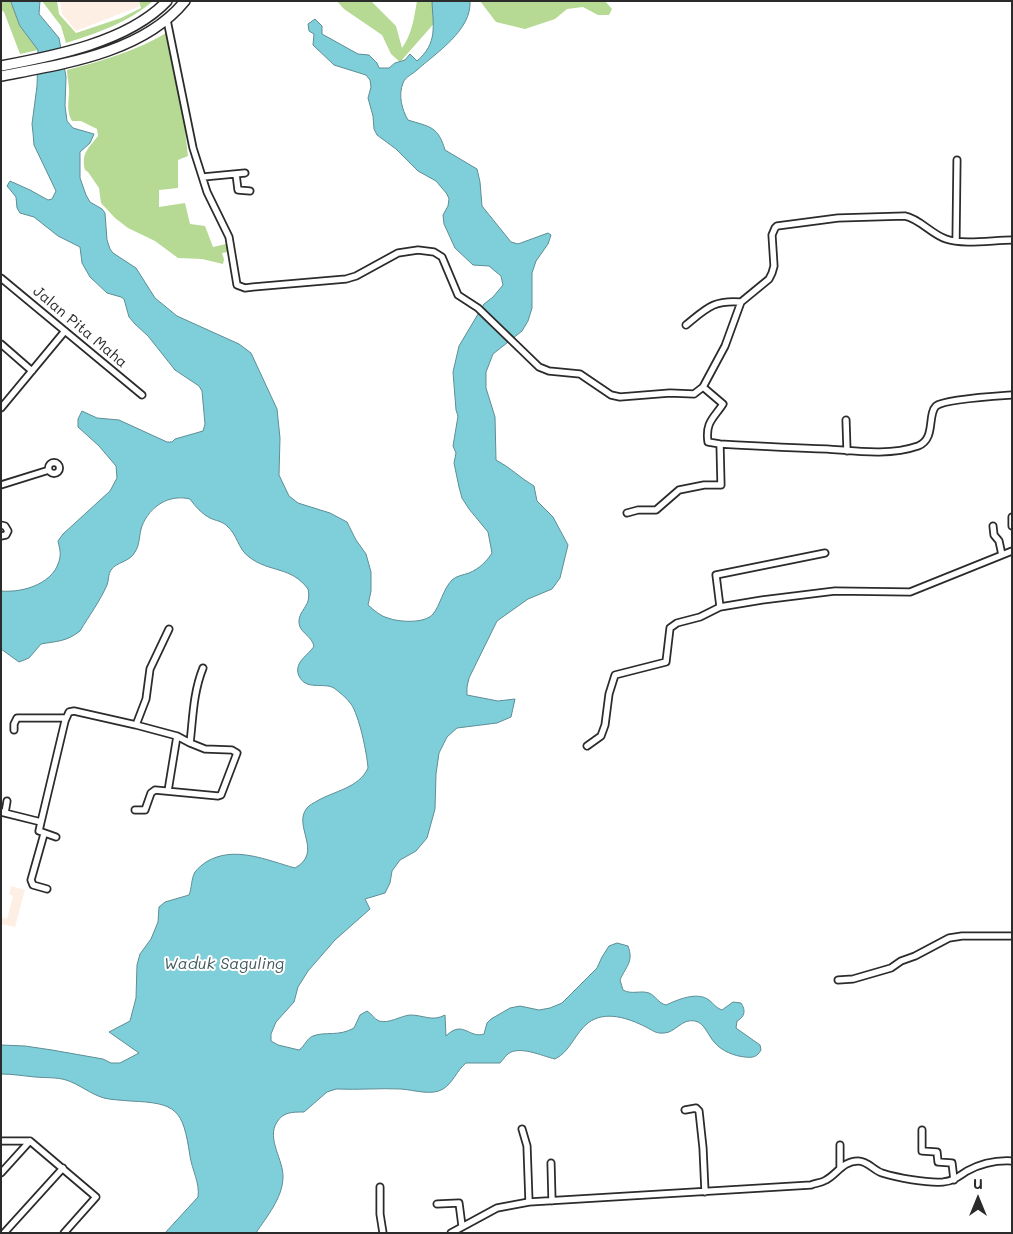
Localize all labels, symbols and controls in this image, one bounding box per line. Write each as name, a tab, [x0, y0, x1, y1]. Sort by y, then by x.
street label: Jalan Pita Maha	[29, 282, 131, 372]
water label: Waduk Saguling	[164, 954, 284, 974]
north arrow	[953, 1174, 1003, 1224]
text: U	[973, 1174, 983, 1193]

